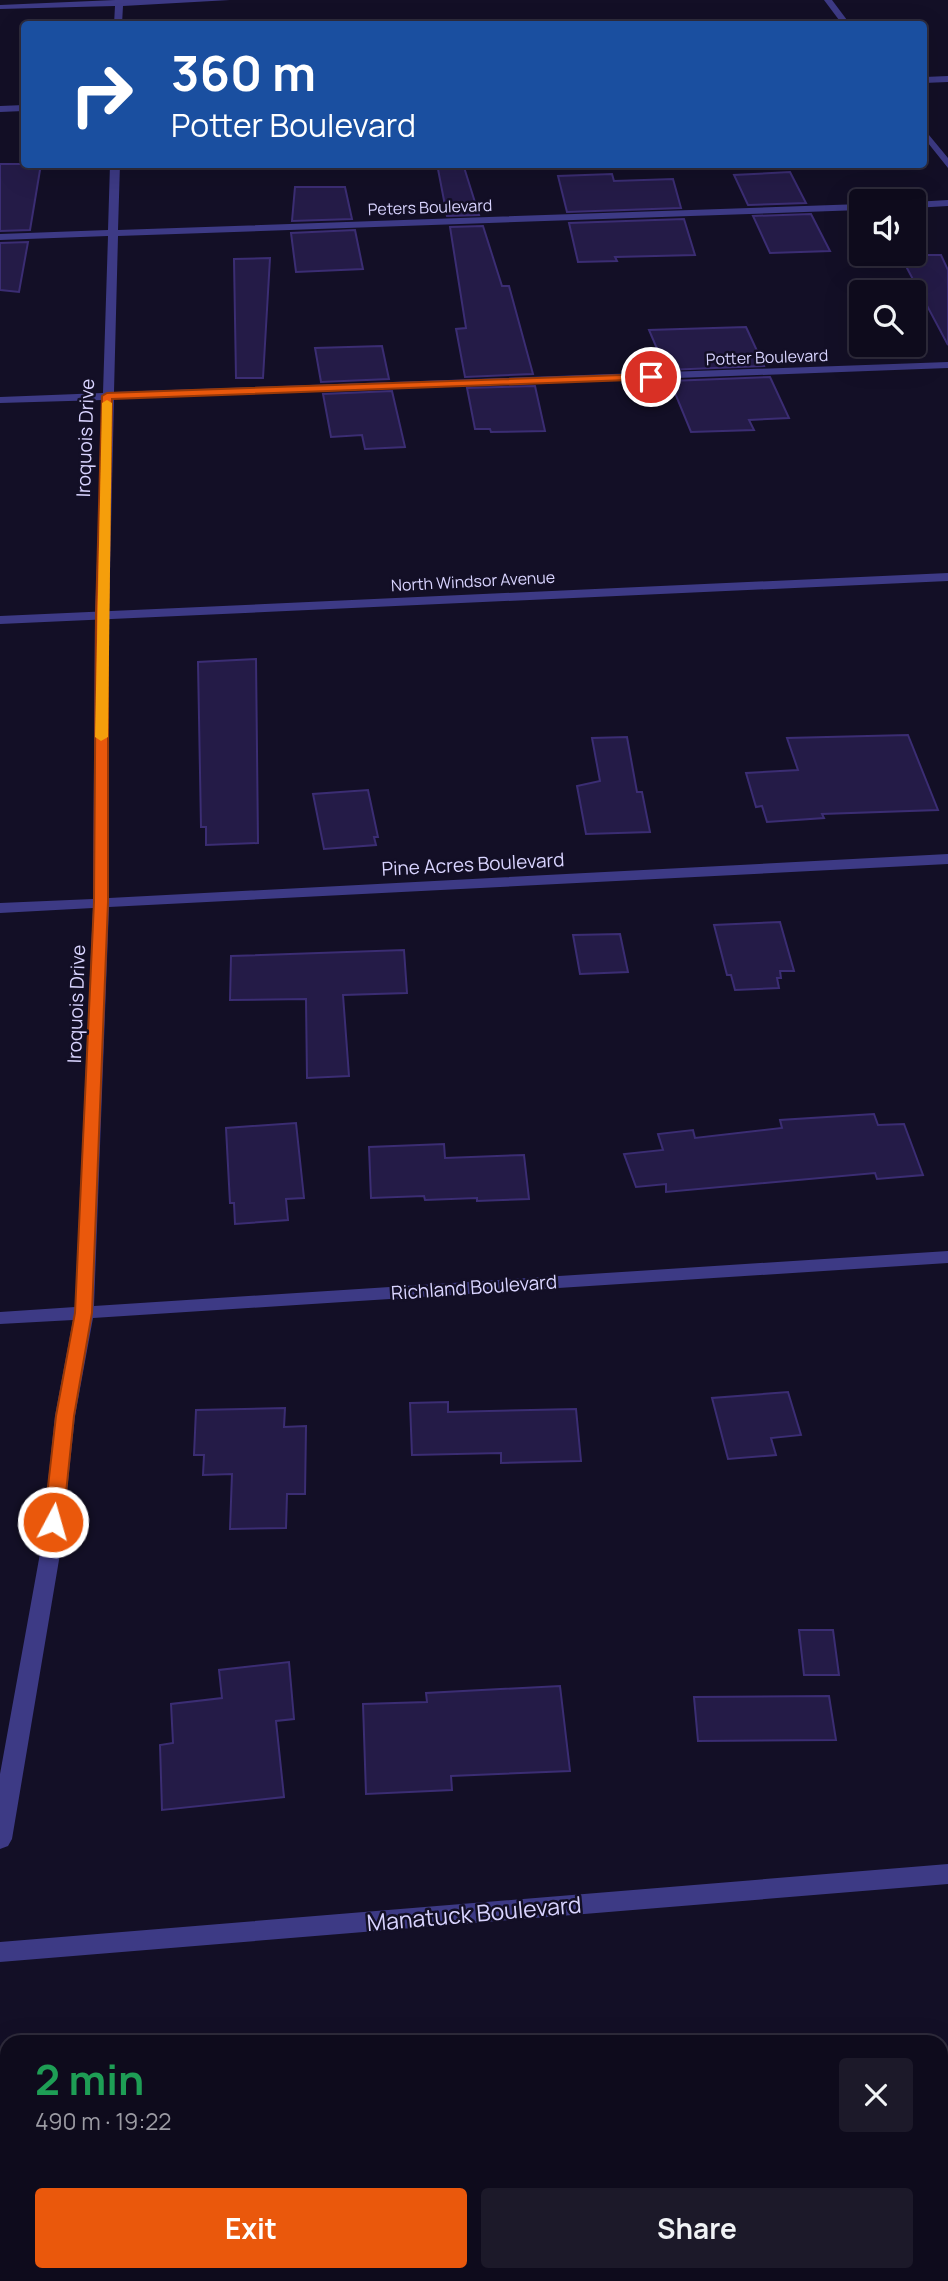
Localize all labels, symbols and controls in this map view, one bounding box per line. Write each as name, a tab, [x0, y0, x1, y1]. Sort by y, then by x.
text: 360 m	[171, 39, 316, 106]
icon: right	[56, 49, 147, 140]
text: Potter Boulevard	[171, 103, 416, 147]
map controls	[849, 189, 926, 357]
button: sound	[849, 189, 926, 266]
street label: Peters Boulevard	[367, 194, 493, 220]
button: search	[849, 280, 926, 357]
street label: Potter Boulevard	[705, 344, 829, 370]
pin	[621, 347, 681, 407]
icon: arrive	[632, 358, 670, 396]
street label: Iroquois Drive	[70, 378, 100, 498]
street label: North Windsor Avenue	[390, 566, 556, 596]
street label: Pine Acres Boulevard	[381, 846, 565, 882]
street label: Iroquois Drive	[61, 944, 91, 1064]
street label: Richland Boulevard	[390, 1268, 558, 1306]
position arrow	[16, 1485, 90, 1559]
street label: Manatuck Boulevard	[365, 1888, 583, 1938]
text: 2 min	[35, 2050, 144, 2108]
button: close	[839, 2058, 913, 2132]
text: 490 m · 19:22	[35, 2105, 171, 2137]
button: Exit	[35, 2188, 467, 2268]
button: Share	[481, 2188, 913, 2268]

